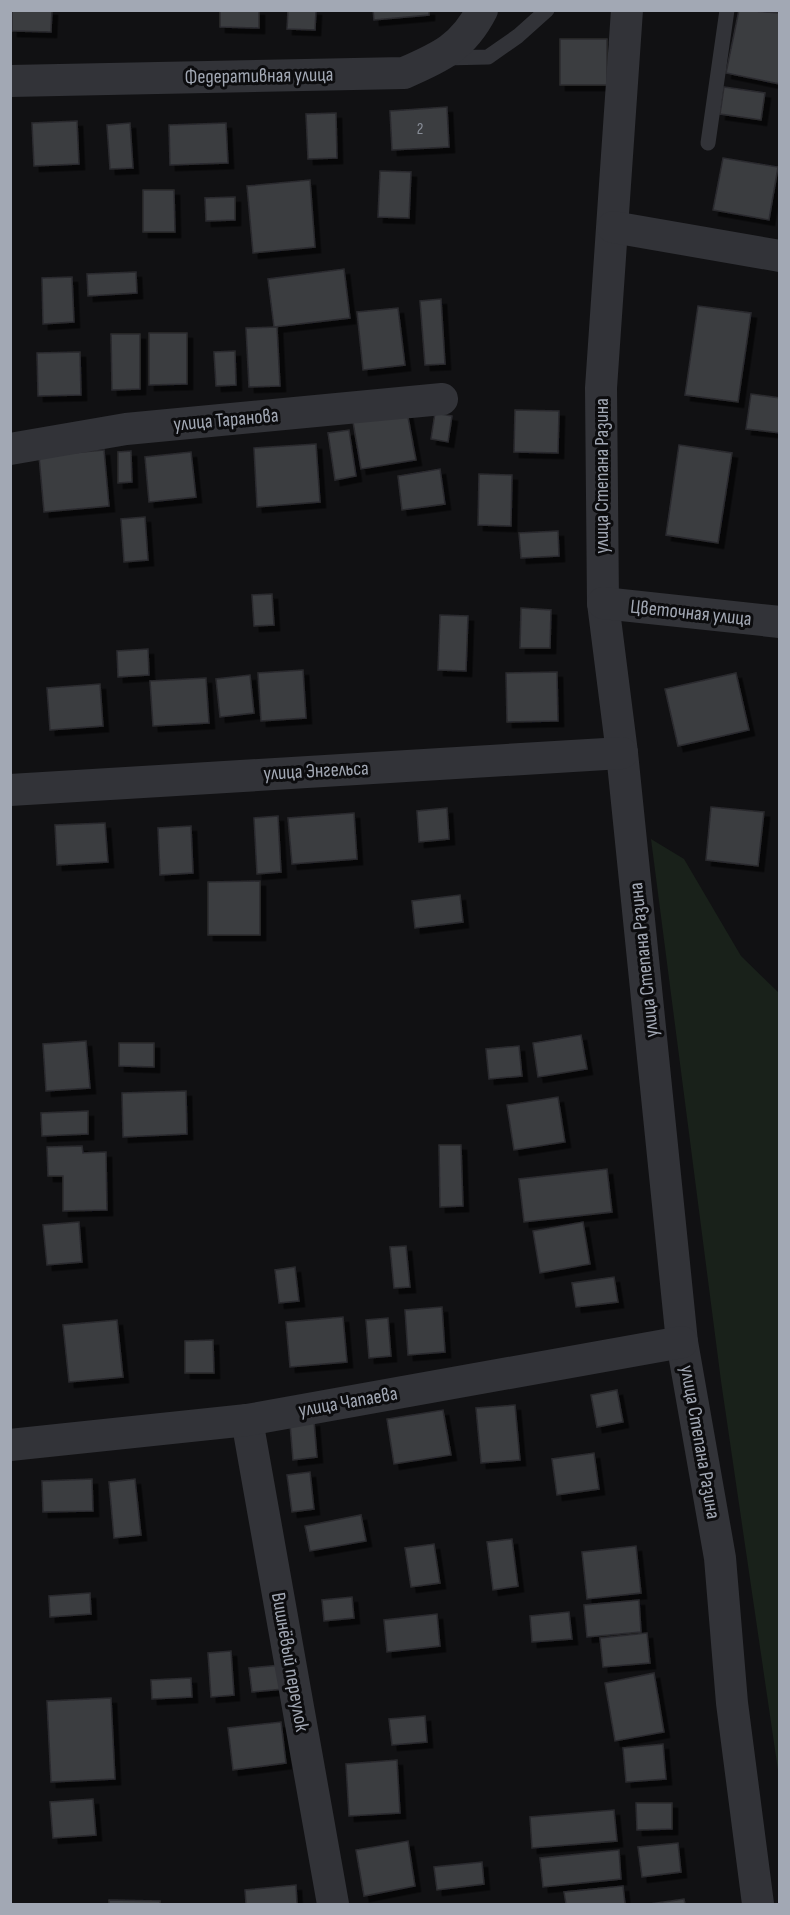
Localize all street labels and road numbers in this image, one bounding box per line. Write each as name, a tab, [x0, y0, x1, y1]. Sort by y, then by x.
street label: Федеративная улица	[184, 63, 334, 89]
street label: улица Степана Разина	[590, 398, 614, 554]
street label: улица Таранова	[172, 403, 280, 437]
street label: Цветочная улица	[629, 595, 753, 631]
street label: улица Энгельса	[263, 756, 369, 786]
street label: улица Степана Разина	[624, 881, 664, 1039]
street label: улица Степана Разина	[675, 1363, 725, 1521]
street label: улица Чапаева	[297, 1382, 399, 1422]
street label: Вишнёвый переулок	[266, 1591, 314, 1734]

